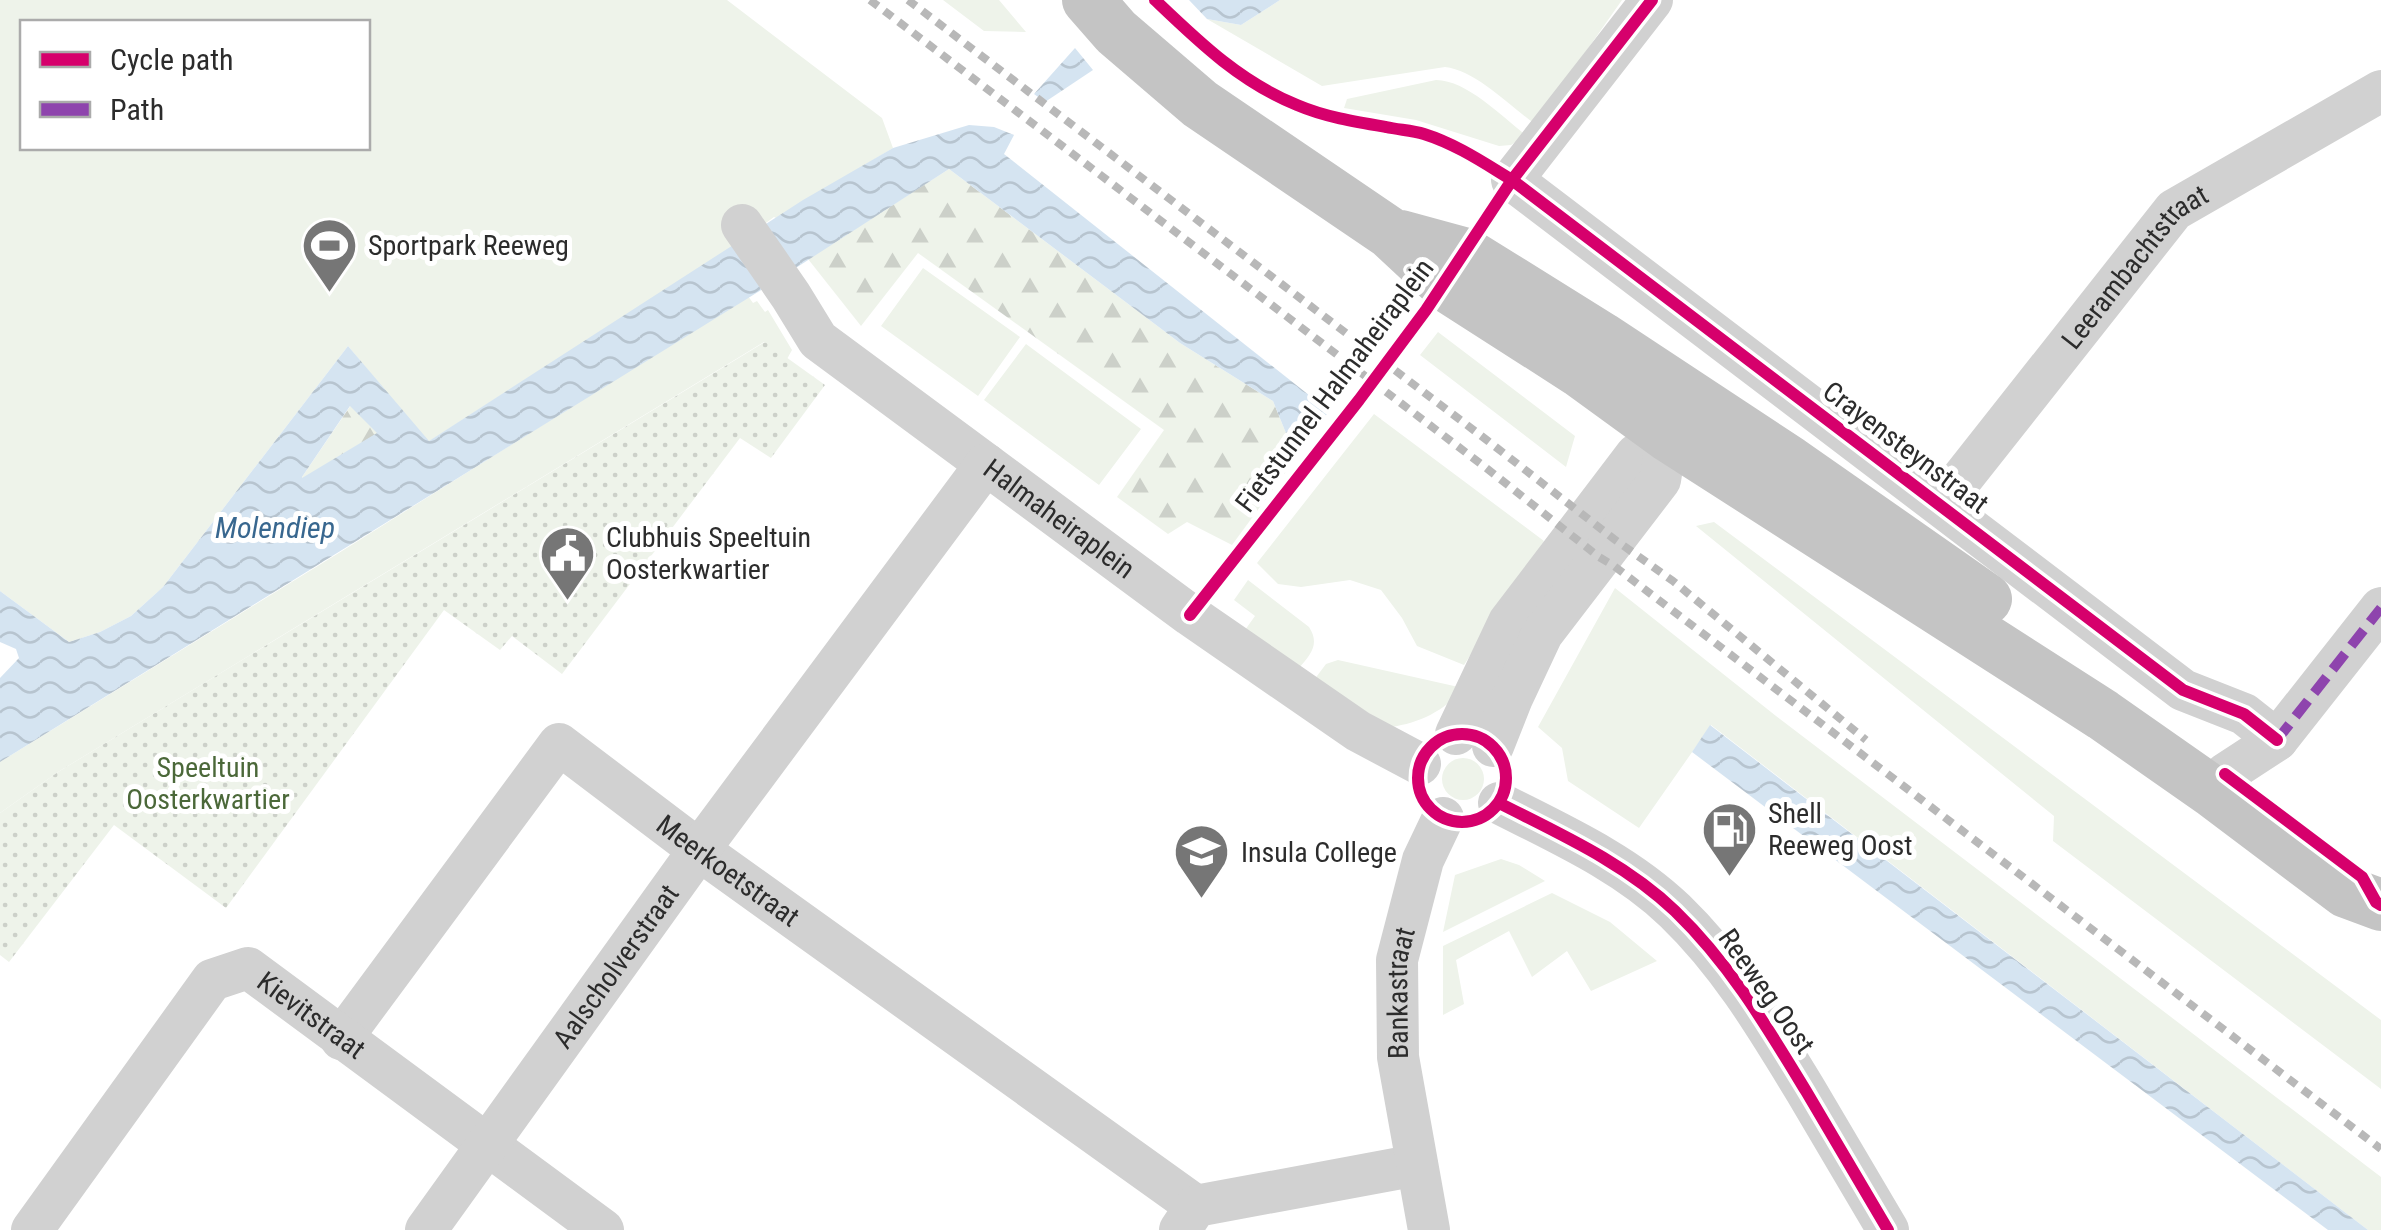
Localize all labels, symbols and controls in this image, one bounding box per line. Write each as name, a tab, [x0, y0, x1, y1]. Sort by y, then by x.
legend	[20, 20, 370, 150]
text: Cycle path	[110, 42, 234, 77]
text: Path	[110, 92, 164, 127]
street label: Leerambachtstraat	[2055, 178, 2214, 356]
sports icon: Sportpark Reeweg	[299, 215, 359, 294]
place label: Sportpark Reeweg	[368, 229, 569, 262]
street label: Fietstunnel Halmaheiraplein	[1228, 252, 1440, 518]
street label: Crayensteynstraat	[1816, 374, 1995, 520]
street label: Halmaheiraplein	[977, 452, 1141, 585]
water label: Molendiep	[215, 510, 335, 545]
place label: Clubhuis Speeltuin Oosterkwartier	[606, 521, 811, 586]
public building icon: Clubhuis Speeltuin Oosterkwartier	[537, 523, 597, 602]
park label: Speeltuin Oosterkwartier	[126, 751, 290, 816]
place label: Shell Reeweg Oost	[1768, 797, 1913, 862]
fuel station icon: Shell Reeweg Oost	[1699, 799, 1759, 878]
street label: Meerkoetstraat	[650, 808, 806, 934]
school or university icon: Insula College	[1172, 822, 1232, 901]
place label: Insula College	[1241, 836, 1397, 869]
street label: Aalscholverstraat	[546, 878, 686, 1055]
street label: Reeweg Oost	[1712, 923, 1822, 1060]
street label: Bankastraat	[1381, 924, 1422, 1059]
street label: Kievitstraat	[251, 965, 372, 1066]

